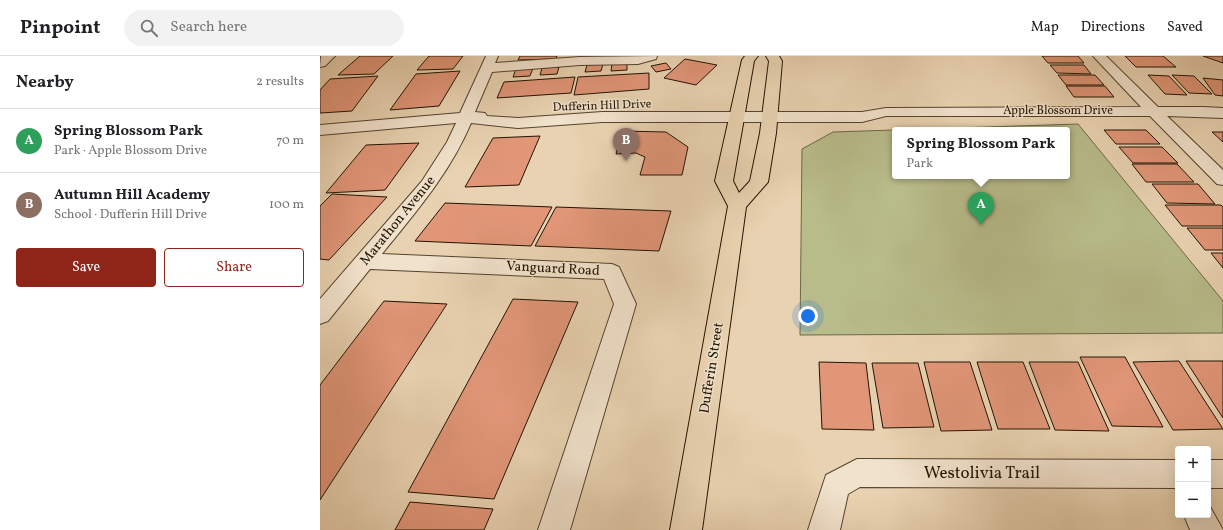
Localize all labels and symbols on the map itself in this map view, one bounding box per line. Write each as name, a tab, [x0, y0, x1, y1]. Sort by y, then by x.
street label: Dufferin Hill Drive	[552, 96, 652, 116]
street label: Apple Blossom Drive	[1003, 103, 1113, 119]
pin: B	[613, 128, 639, 161]
street label: Marathon Avenue	[356, 172, 440, 270]
pin: A	[968, 192, 994, 225]
street label: Vanguard Road	[506, 257, 600, 281]
your location	[798, 306, 818, 326]
street label: Dufferin Street	[695, 321, 729, 415]
street label: Westolivia Trail	[924, 462, 1040, 485]

